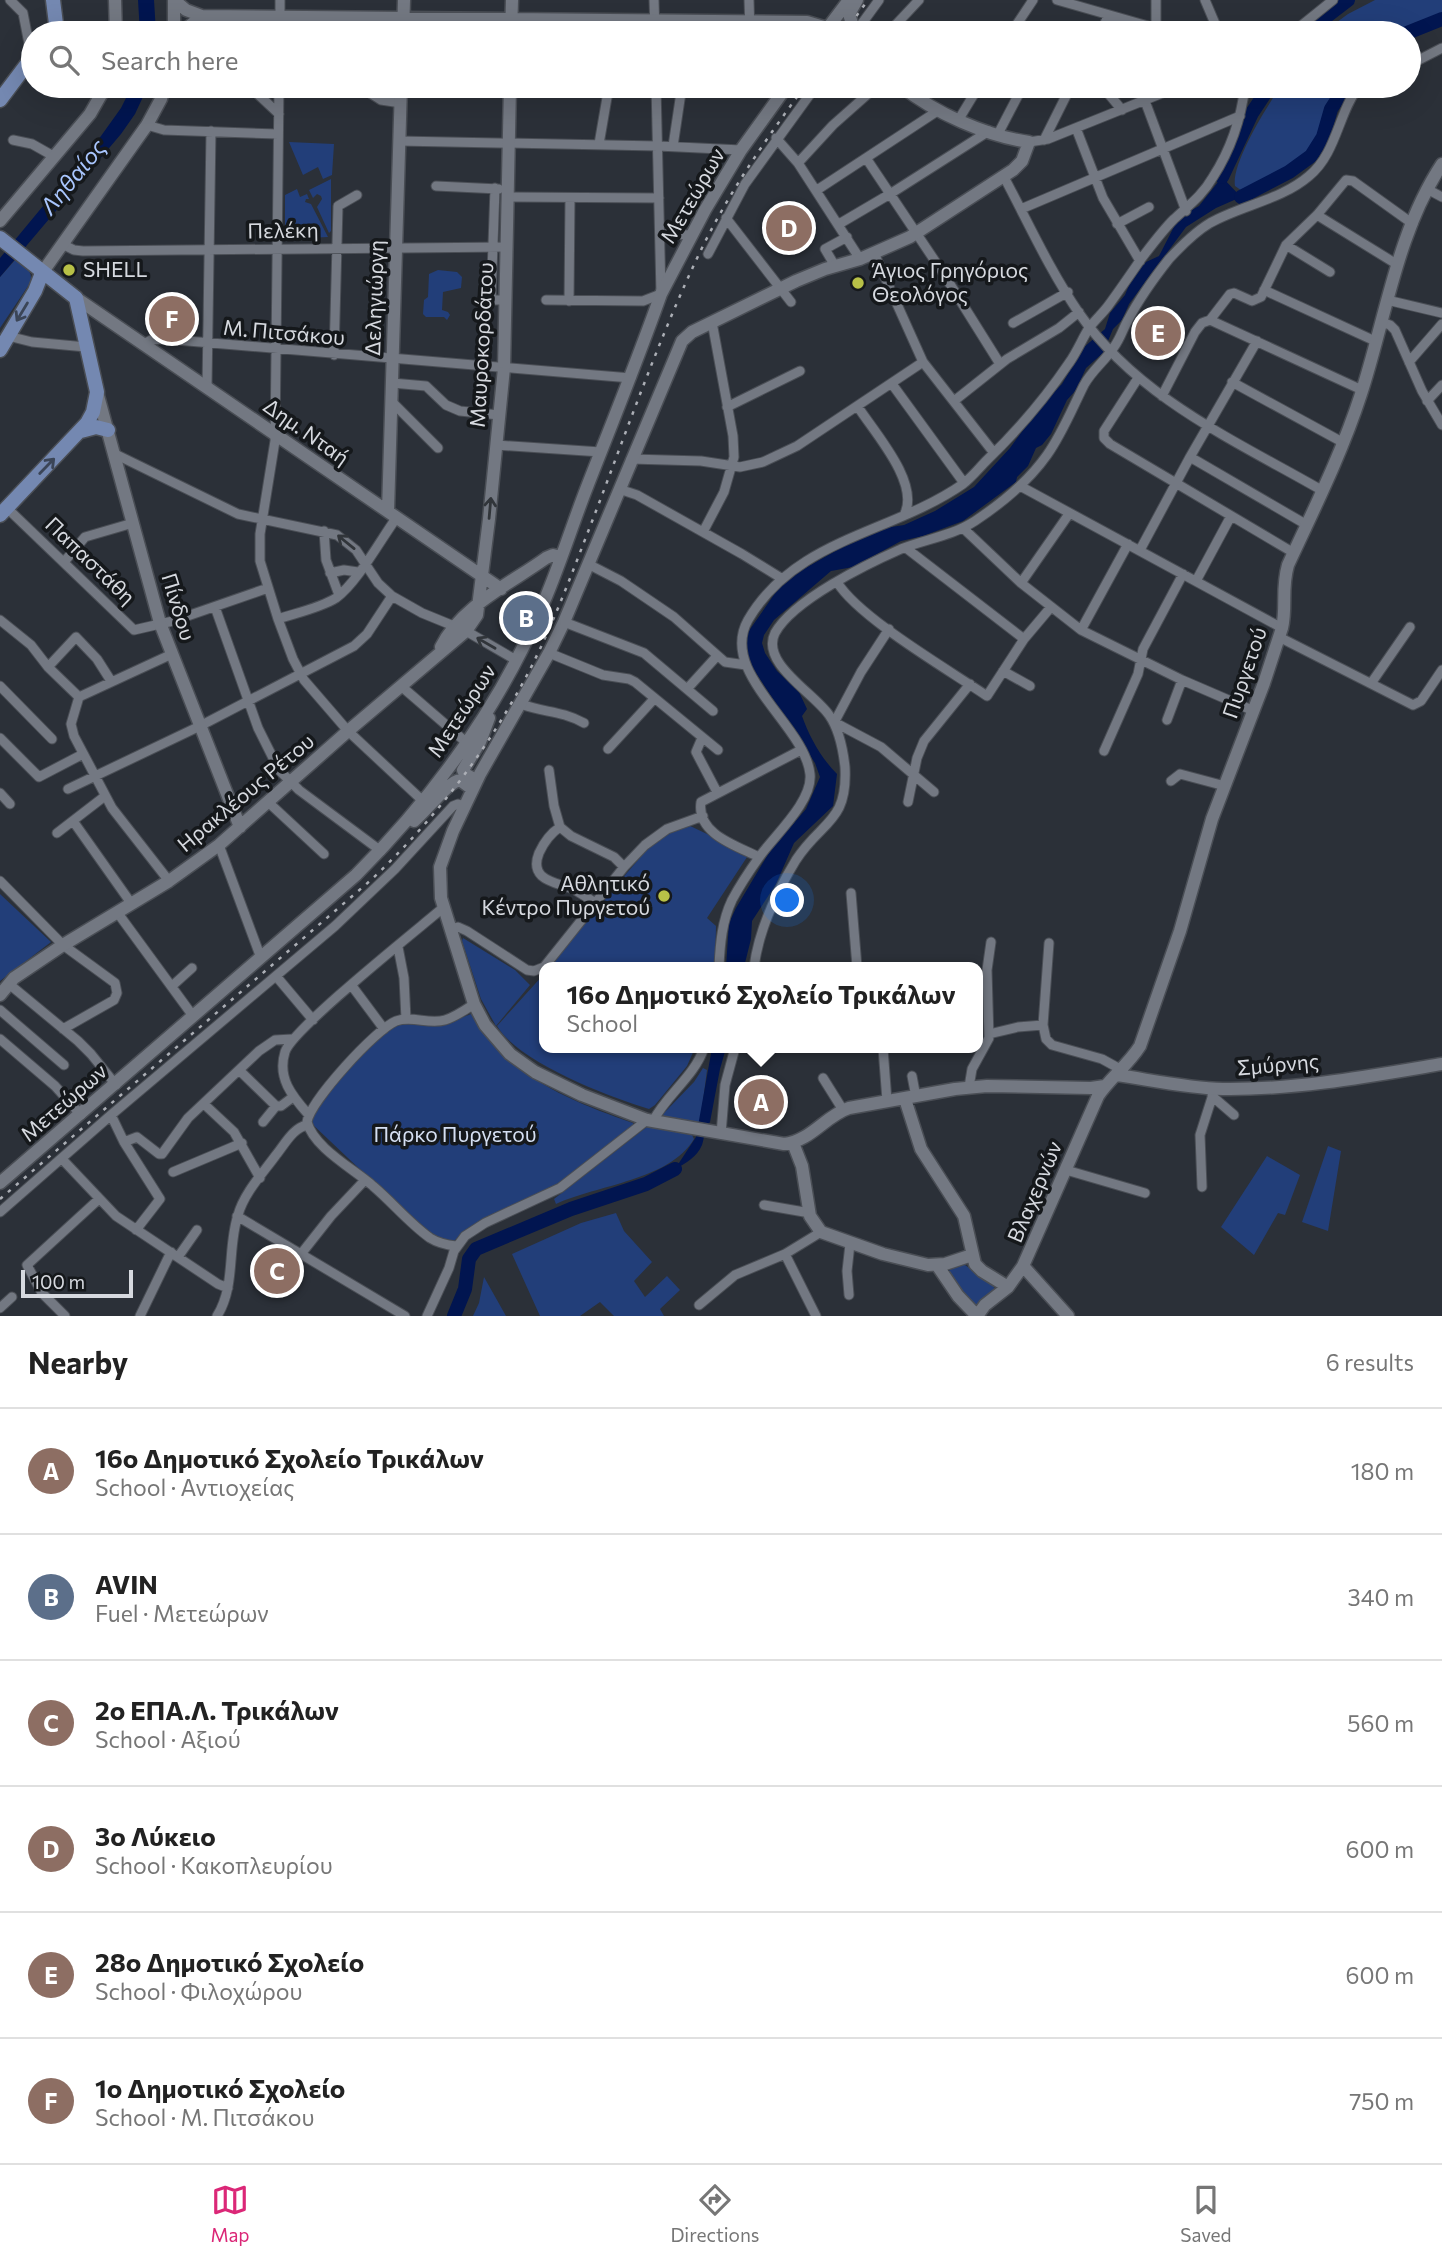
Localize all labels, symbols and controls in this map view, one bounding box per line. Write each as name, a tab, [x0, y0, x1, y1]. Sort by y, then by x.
search box	[21, 21, 1421, 98]
icon: search	[45, 41, 83, 79]
text: Search here	[101, 44, 239, 75]
water label: Ληθαίος	[33, 133, 111, 221]
street label: Μετεώρων	[654, 143, 729, 247]
pin: D	[766, 202, 812, 254]
street label: Πελέκη	[247, 216, 319, 243]
street label: Δεληγιώργη	[359, 240, 388, 356]
place label: SHELL	[83, 256, 148, 281]
place label: Άγιος Γρηγόριος Θεολόγος	[871, 257, 1029, 306]
marker: SHELL	[61, 262, 77, 278]
street label: Μαυροκορδάτου	[464, 262, 497, 428]
marker: Άγιος Γρηγόριος Θεολόγος	[850, 275, 866, 291]
pin: F	[149, 293, 195, 345]
one-way arrow	[15, 301, 29, 321]
pin: E	[1135, 307, 1181, 359]
street label: Μ. Πιτσάκου	[222, 314, 346, 349]
street label: Δημ. Νταή	[259, 392, 354, 469]
one-way arrow	[39, 458, 56, 475]
one-way arrow	[484, 497, 497, 520]
street label: Παπαστάθη	[41, 511, 141, 609]
one-way arrow	[337, 535, 355, 550]
street label: Πίνδου	[157, 570, 201, 643]
pin: B	[503, 592, 549, 644]
street label: Πυργετού	[1216, 624, 1271, 721]
one-way arrow	[476, 636, 497, 649]
street label: Μετεώρων	[421, 659, 500, 761]
street label: Ηρακλέους Ρέτου	[172, 727, 318, 856]
place label: Αθλητικό Κέντρο Πυργετού	[481, 870, 650, 919]
your location	[770, 883, 804, 917]
marker: Αθλητικό Κέντρο Πυργετού	[656, 888, 672, 904]
popup	[539, 962, 983, 1053]
text: 16ο Δημοτικό Σχολείο Τρικάλων	[567, 978, 955, 1009]
text: School	[567, 1009, 638, 1037]
street label: Σμύρνης	[1236, 1047, 1320, 1080]
street label: Μετεώρων	[15, 1057, 111, 1146]
pin: A	[738, 1076, 784, 1128]
park label: Πάρκο Πυργετού	[373, 1121, 537, 1146]
street label: Βλαχερνών	[1001, 1137, 1066, 1246]
pin: C	[254, 1245, 300, 1297]
scale bar	[21, 1267, 133, 1299]
text: 100 m	[32, 1270, 85, 1293]
text: Nearby	[28, 1343, 128, 1380]
text: 6 results	[1326, 1348, 1414, 1376]
text: 16ο Δημοτικό Σχολείο Τρικάλων	[95, 1442, 484, 1473]
text: A	[43, 1457, 59, 1485]
text: 180 m	[1351, 1457, 1414, 1485]
text: School · Αντιοχείας	[95, 1473, 295, 1501]
text: AVIN	[95, 1568, 158, 1599]
text: B	[43, 1583, 59, 1611]
text: 340 m	[1348, 1583, 1414, 1611]
text: Fuel · Μετεώρων	[95, 1599, 269, 1627]
text: 2ο ΕΠΑ.Λ. Τρικάλων	[95, 1694, 339, 1725]
text: C	[43, 1709, 59, 1737]
text: 560 m	[1347, 1709, 1414, 1737]
text: School · Αξιού	[95, 1725, 241, 1753]
text: 3ο Λύκειο	[95, 1820, 216, 1851]
text: D	[43, 1835, 59, 1863]
text: 600 m	[1346, 1835, 1414, 1863]
text: School · Κακοπλευρίου	[95, 1851, 333, 1879]
text: 28ο Δημοτικό Σχολείο	[95, 1946, 364, 1977]
text: E	[44, 1961, 58, 1989]
text: 600 m	[1346, 1961, 1414, 1989]
text: School · Φιλοχώρου	[95, 1977, 302, 2005]
text: 1ο Δημοτικό Σχολείο	[95, 2072, 345, 2103]
text: F	[44, 2087, 58, 2115]
text: 750 m	[1349, 2087, 1414, 2115]
text: School · Μ. Πιτσάκου	[95, 2103, 314, 2131]
tab: Map	[210, 2181, 250, 2246]
tab: Directions	[670, 2181, 760, 2246]
tab: Saved	[1180, 2181, 1232, 2246]

